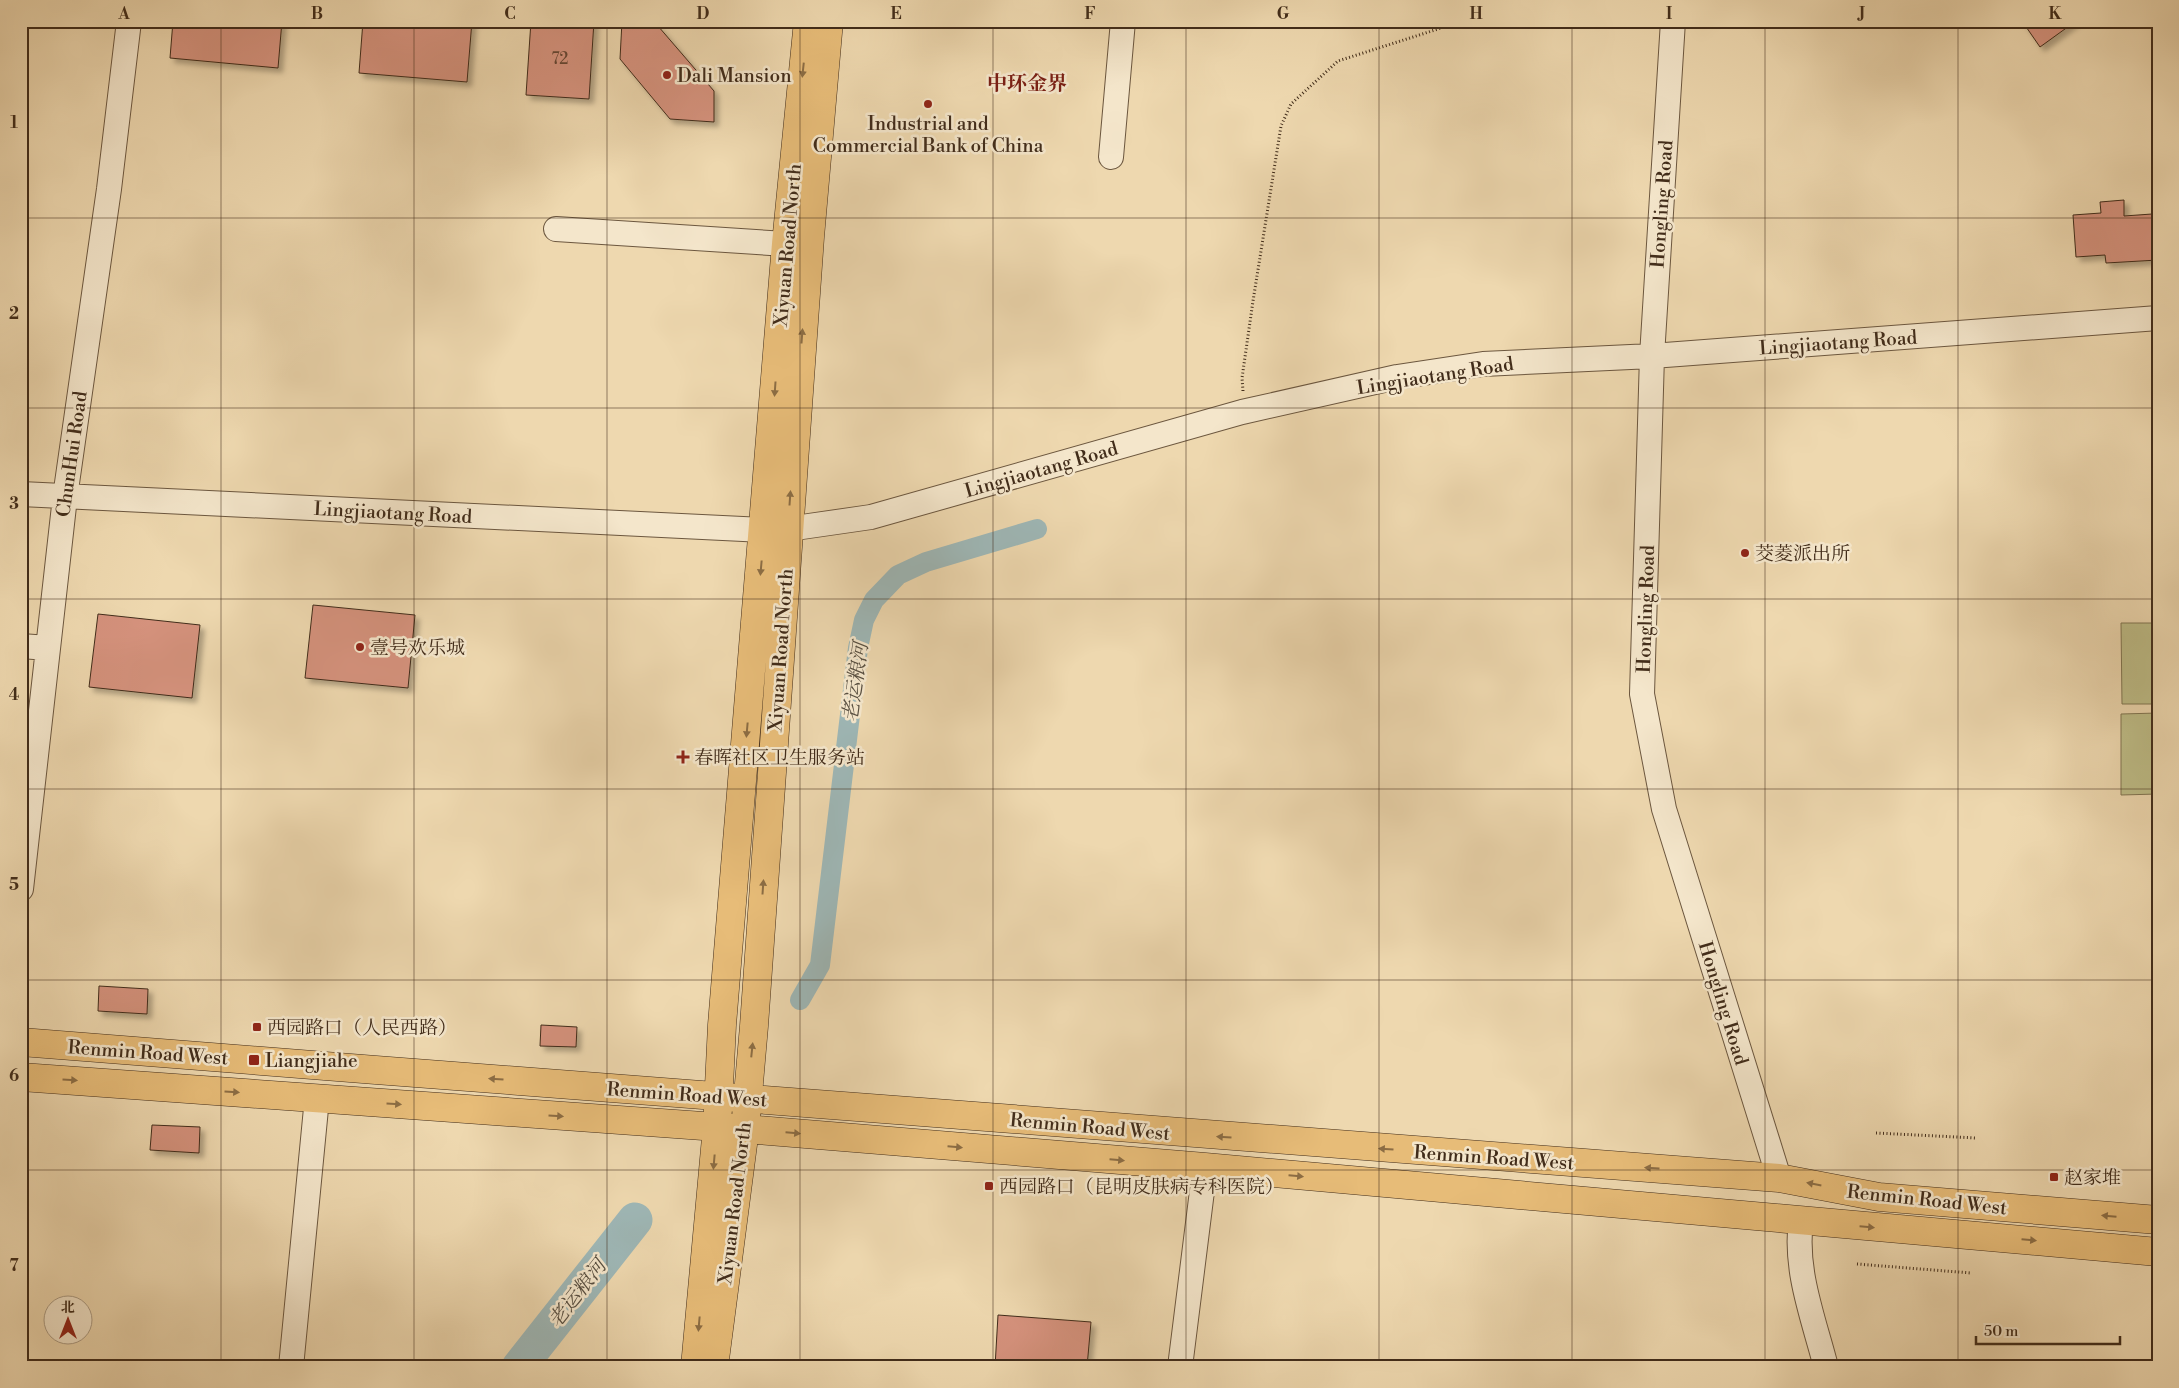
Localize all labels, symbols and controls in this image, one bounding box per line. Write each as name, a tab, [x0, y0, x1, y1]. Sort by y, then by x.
text: A	[117, 4, 130, 24]
text: B	[311, 4, 323, 24]
text: C	[504, 4, 516, 24]
text: D	[697, 4, 710, 24]
text: E	[890, 4, 902, 24]
text: F	[1084, 4, 1096, 24]
text: G	[1277, 4, 1290, 24]
text: H	[1469, 4, 1483, 24]
text: I	[1666, 4, 1672, 24]
text: J	[1857, 4, 1865, 24]
text: K	[2049, 4, 2063, 24]
house number: 72	[552, 49, 569, 69]
one-way arrow	[799, 62, 807, 78]
place label: Dali Mansion	[677, 64, 792, 88]
marker: Dali Mansion	[661, 69, 673, 81]
district label: 中环金界	[987, 72, 1067, 97]
marker: Industrial and Commercial Bank of China	[922, 98, 934, 110]
place label: Industrial and Commercial Bank of China	[813, 112, 1044, 158]
text: 1	[10, 113, 18, 133]
street label: Hongling Road	[1646, 139, 1678, 269]
street label: Xiyuan Road North	[769, 163, 807, 329]
text: 2	[9, 304, 19, 324]
street label: Lingjiaotang Road	[1758, 325, 1918, 360]
one-way arrow	[799, 328, 807, 344]
street label: Lingjiaotang Road	[1355, 352, 1516, 400]
one-way arrow	[770, 381, 778, 397]
street label: ChunHui Road	[51, 389, 93, 519]
street label: Lingjiaotang Road	[962, 437, 1121, 503]
one-way arrow	[787, 490, 795, 506]
text: 3	[9, 494, 19, 514]
street label: Lingjiaotang Road	[313, 497, 473, 529]
place label: 茭菱派出所	[1755, 542, 1850, 566]
street label: Hongling Road	[1632, 544, 1660, 673]
marker: 茭菱派出所	[1739, 547, 1751, 559]
one-way arrow	[756, 560, 764, 576]
street label: Xiyuan Road North	[763, 568, 799, 733]
place label: 壹号欢乐城	[370, 636, 465, 660]
water label: 老运粮河	[839, 638, 875, 724]
marker: 壹号欢乐城	[354, 641, 366, 653]
text: 4	[9, 685, 20, 705]
one-way arrow	[743, 722, 751, 738]
place label: 春晖社区卫生服务站	[694, 746, 865, 770]
marker: 春晖社区卫生服务站	[676, 750, 690, 764]
text: 5	[9, 875, 19, 895]
one-way arrow	[760, 879, 768, 895]
street label: Hongling Road	[1693, 939, 1753, 1068]
place label: 西园路口（人民西路）	[267, 1016, 457, 1040]
marker: 西园路口（人民西路）	[251, 1021, 263, 1033]
street label: Renmin Road West	[67, 1035, 229, 1071]
one-way arrow	[748, 1041, 756, 1057]
place label: Liangjiahe	[265, 1049, 358, 1073]
marker: Liangjiahe	[247, 1053, 261, 1067]
text: 6	[9, 1066, 19, 1086]
one-way arrow	[488, 1075, 504, 1083]
one-way arrow	[62, 1077, 78, 1085]
street label: Renmin Road West	[606, 1077, 768, 1113]
one-way arrow	[224, 1089, 240, 1097]
one-way arrow	[386, 1100, 402, 1108]
street label: Renmin Road West	[1009, 1108, 1171, 1146]
one-way arrow	[548, 1112, 564, 1120]
street label: Xiyuan Road North	[713, 1120, 757, 1287]
one-way arrow	[785, 1130, 801, 1138]
one-way arrow	[1215, 1132, 1231, 1140]
street label: Renmin Road West	[1413, 1140, 1575, 1176]
one-way arrow	[947, 1143, 963, 1151]
one-way arrow	[1377, 1144, 1393, 1152]
one-way arrow	[709, 1154, 717, 1170]
one-way arrow	[1109, 1156, 1125, 1164]
one-way arrow	[1644, 1164, 1660, 1172]
place label: 赵家堆	[2064, 1166, 2121, 1190]
marker: 赵家堆	[2048, 1171, 2060, 1183]
one-way arrow	[1289, 1172, 1305, 1180]
place label: 西园路口（昆明皮肤病专科医院）	[999, 1175, 1284, 1199]
marker: 西园路口（昆明皮肤病专科医院）	[983, 1180, 995, 1192]
one-way arrow	[1805, 1180, 1821, 1188]
street label: Renmin Road West	[1846, 1180, 2008, 1220]
one-way arrow	[2101, 1211, 2117, 1219]
one-way arrow	[1859, 1223, 1875, 1231]
one-way arrow	[2021, 1237, 2037, 1245]
water label: 老运粮河	[544, 1252, 615, 1333]
text: 7	[9, 1256, 19, 1276]
north arrow	[42, 1296, 92, 1346]
text: 北	[61, 1299, 75, 1317]
scale bar	[1976, 1313, 2120, 1345]
one-way arrow	[695, 1316, 703, 1332]
text: 50 m	[1984, 1322, 2018, 1341]

